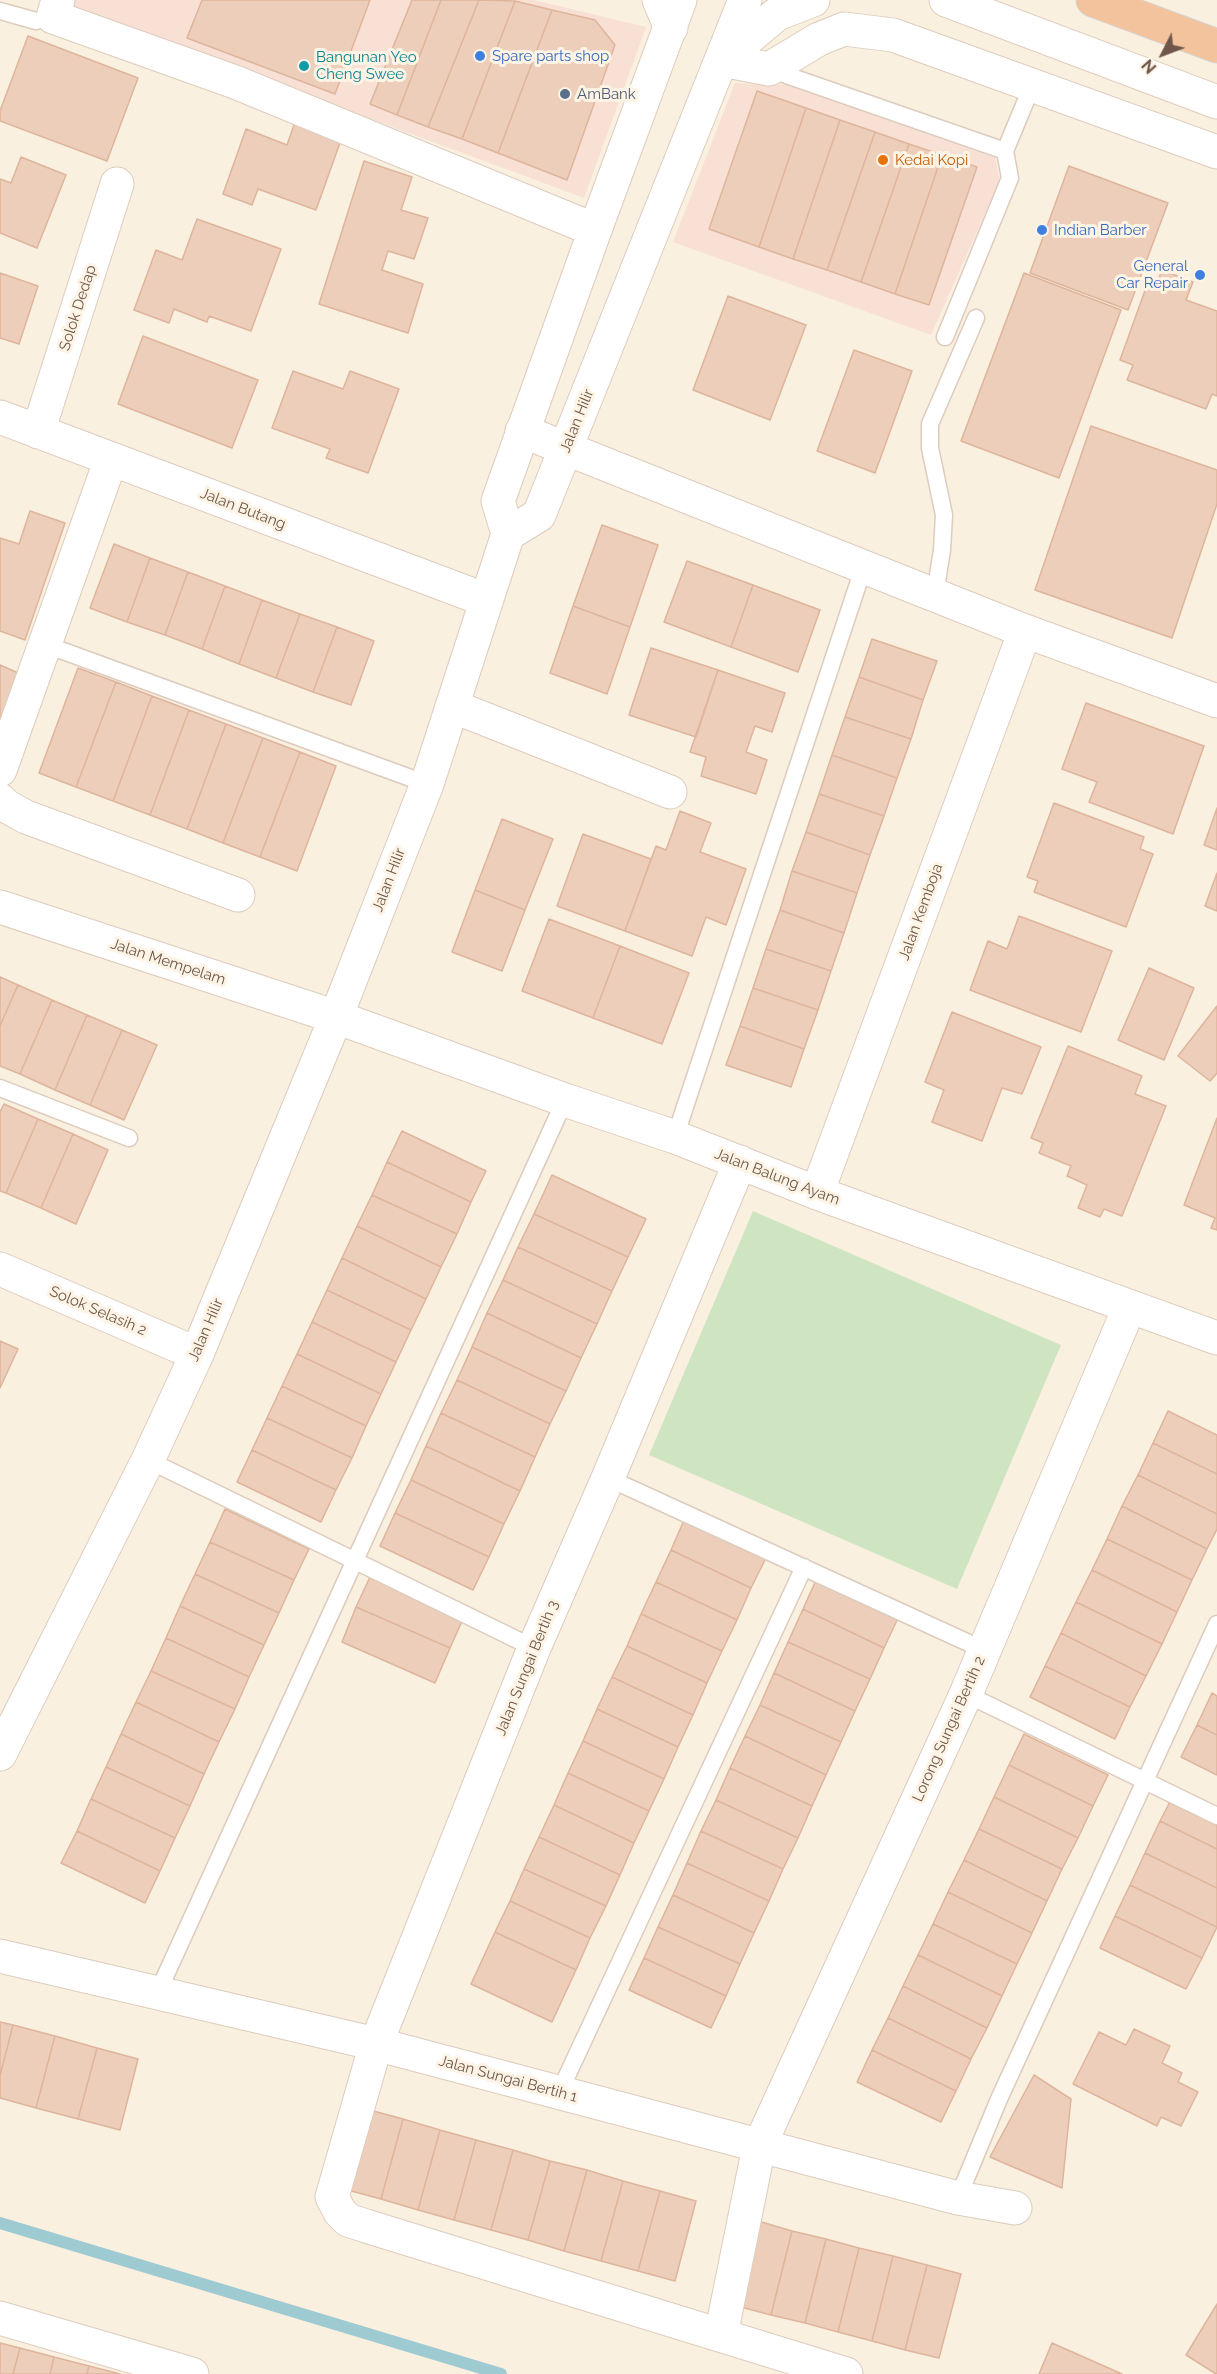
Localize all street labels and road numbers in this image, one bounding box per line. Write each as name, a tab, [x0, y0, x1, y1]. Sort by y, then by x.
street label: Solok Dedap	[56, 263, 100, 353]
street label: Jalan Hilir	[556, 387, 598, 455]
street label: Jalan Butang	[198, 484, 288, 534]
street label: Jalan Hilir	[369, 845, 409, 915]
street label: Jalan Kemboja	[895, 861, 947, 963]
street label: Jalan Mempelam	[108, 935, 228, 989]
street label: Jalan Balung Ayam	[712, 1145, 842, 1209]
street label: Solok Selasih 2	[47, 1282, 149, 1340]
street label: Jalan Hilir	[185, 1296, 227, 1364]
street label: Jalan Sungai Bertih 3	[492, 1598, 562, 1738]
street label: Lorong Sungai Bertih 2	[909, 1653, 989, 1805]
street label: Jalan Sungai Bertih 1	[437, 2052, 579, 2106]

